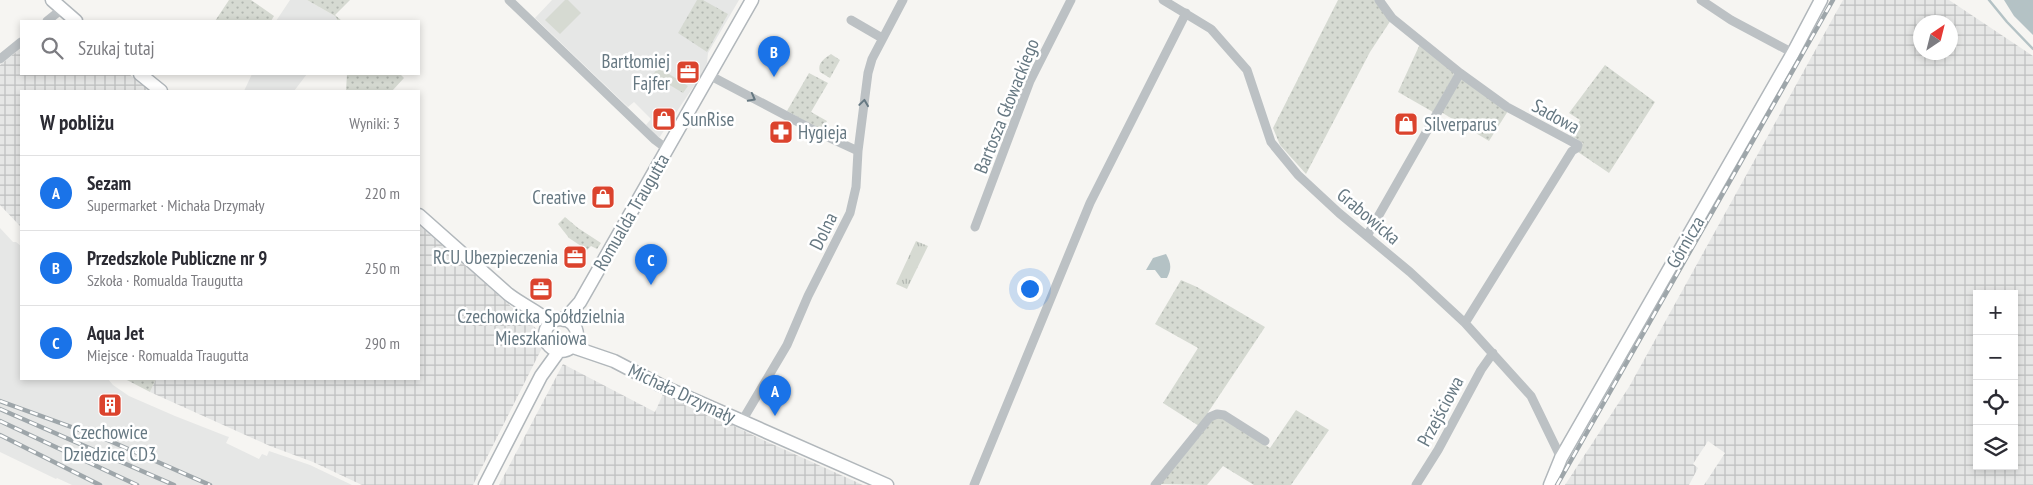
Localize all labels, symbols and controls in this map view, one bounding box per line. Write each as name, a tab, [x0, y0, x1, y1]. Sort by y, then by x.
north arrow	[1913, 15, 1958, 60]
search box	[20, 20, 420, 75]
icon: search	[38, 34, 66, 62]
street label: Bartosza Głowackiego	[968, 35, 1044, 177]
text: Szukaj tutaj	[78, 36, 155, 60]
pin: B	[758, 36, 790, 77]
place label: Bartłomiej Fajfer	[601, 49, 671, 95]
office icon: Bartłomiej Fajfer	[675, 59, 701, 85]
one-way arrow	[747, 92, 756, 102]
street label: Sadowa	[1528, 93, 1584, 139]
one-way arrow	[858, 98, 868, 107]
shop icon: SunRise	[651, 106, 677, 132]
place label: SunRise	[682, 107, 734, 131]
text: W pobliżu	[40, 109, 114, 136]
shop icon: Silverparus	[1393, 111, 1419, 137]
place label: Silverparus	[1424, 112, 1497, 136]
text: Wyniki: 3	[349, 113, 400, 133]
pharmacy icon: Hygieja	[768, 119, 794, 145]
place label: Hygieja	[798, 120, 847, 144]
street label: Romualda Traugutta	[588, 149, 674, 275]
text: Sezam	[87, 171, 131, 195]
text: A	[52, 183, 60, 203]
text: 220 m	[365, 183, 400, 203]
street label: Grabowicka	[1332, 183, 1406, 249]
shop icon: Creative	[590, 184, 616, 210]
place label: Creative	[532, 185, 586, 209]
text: Supermarket · Michała Drzymały	[87, 195, 265, 215]
street label: Dolna	[804, 208, 842, 254]
street label: Górnicza	[1661, 212, 1709, 272]
office icon: RCU Ubezpieczenia	[562, 244, 588, 270]
pin: C	[635, 244, 667, 285]
place label: RCU Ubezpieczenia	[433, 245, 558, 269]
text: Przedszkole Publiczne nr 9	[87, 246, 267, 270]
text: B	[52, 258, 60, 278]
text: 250 m	[365, 258, 400, 278]
text: Szkoła · Romualda Traugutta	[87, 270, 243, 290]
office icon: Czechowicka Spółdzielnia Mieszkaniowa	[528, 276, 554, 302]
your location	[1017, 276, 1043, 302]
map controls	[1973, 290, 2018, 470]
button: +	[1973, 290, 2018, 335]
place label: Czechowicka Spółdzielnia Mieszkaniowa	[457, 304, 625, 350]
text: Aqua Jet	[87, 321, 144, 345]
text: C	[52, 333, 60, 353]
text: 290 m	[365, 333, 400, 353]
button: −	[1973, 335, 2018, 380]
text: Miejsce · Romualda Traugutta	[87, 345, 249, 365]
street label: Michała Drzymały	[625, 358, 740, 429]
street label: Przejściowa	[1412, 372, 1468, 450]
pin: A	[759, 375, 791, 416]
button: locate	[1973, 380, 2018, 425]
building icon: Czechowice Dziedzice CD3	[97, 392, 123, 418]
place label: Czechowice Dziedzice CD3	[63, 420, 157, 466]
button: layers	[1973, 425, 2018, 470]

